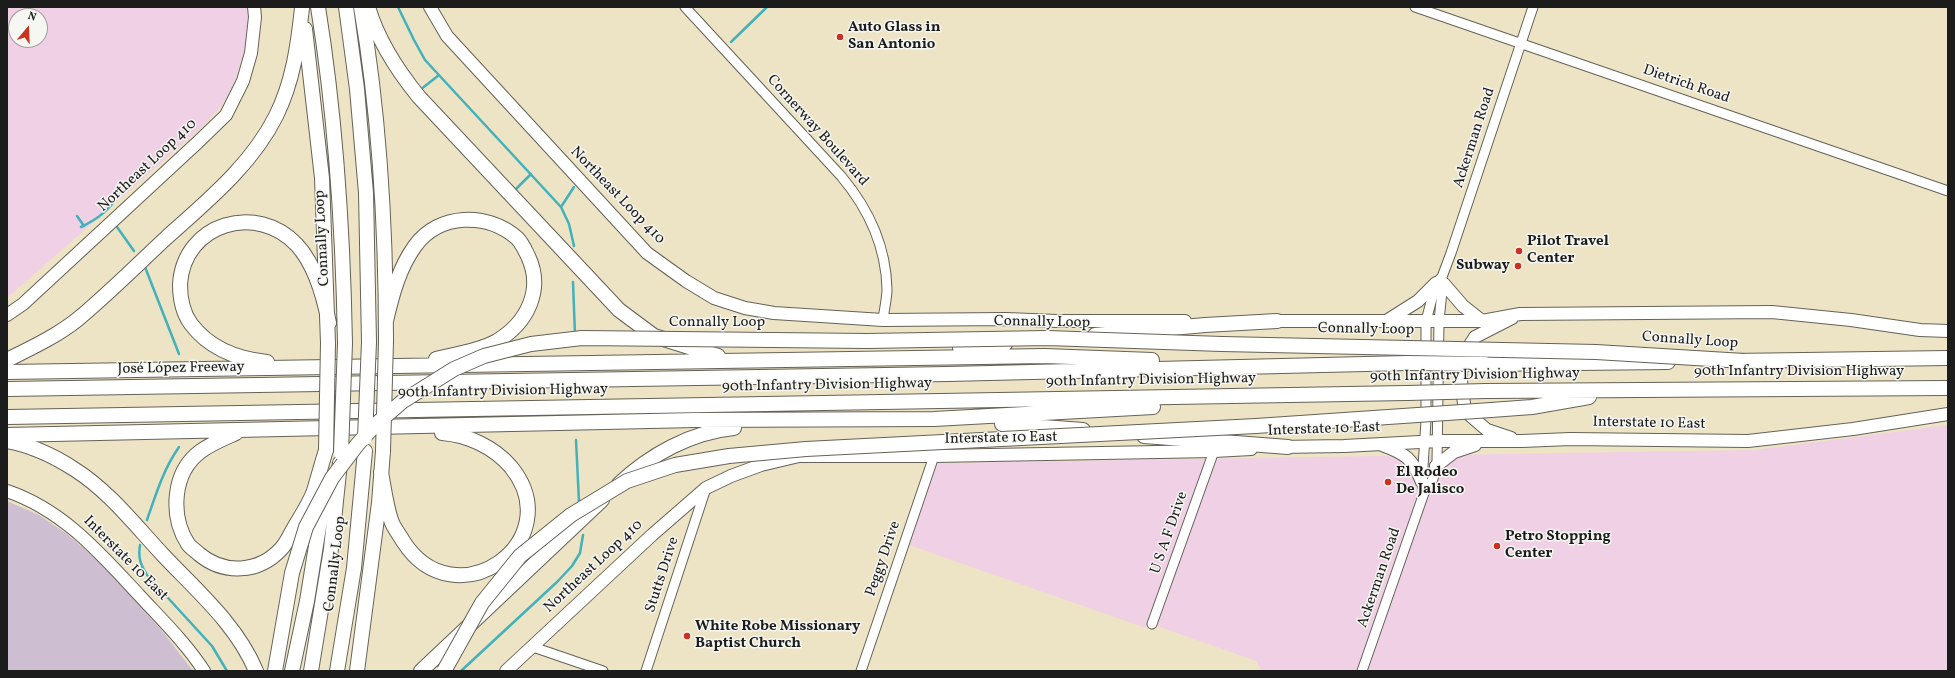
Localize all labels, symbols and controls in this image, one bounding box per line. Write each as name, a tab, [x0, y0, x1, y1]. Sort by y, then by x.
north arrow	[8, 8, 48, 48]
text: N	[26, 9, 38, 26]
place label: Auto Glass in San Antonio	[848, 19, 941, 54]
marker: Auto Glass in San Antonio	[835, 32, 845, 42]
street label: Dietrich Road	[1640, 62, 1732, 108]
street label: Cornerway Boulevard	[762, 72, 872, 190]
street label: Ackerman Road	[1450, 86, 1500, 190]
street label: Northeast Loop 410	[95, 116, 201, 216]
street label: Northeast Loop 410	[566, 143, 668, 249]
street label: Connally Loop	[311, 189, 335, 287]
place label: Pilot Travel Center	[1527, 233, 1609, 268]
marker: Pilot Travel Center	[1514, 246, 1524, 256]
place label: Subway	[1456, 257, 1510, 275]
marker: Subway	[1513, 261, 1523, 271]
street label: Connally Loop	[994, 313, 1090, 333]
street label: Connally Loop	[669, 314, 765, 332]
street label: Connally Loop	[1318, 320, 1414, 340]
street label: Connally Loop	[1641, 329, 1739, 353]
street label: José López Freeway	[117, 359, 245, 379]
street label: 90th Infantry Division Highway	[1694, 363, 1904, 381]
street label: 90th Infantry Division Highway	[1370, 365, 1580, 387]
street label: 90th Infantry Division Highway	[1046, 370, 1256, 392]
street label: 90th Infantry Division Highway	[722, 375, 932, 397]
street label: 90th Infantry Division Highway	[398, 381, 608, 403]
street label: Interstate 10 East	[1592, 414, 1706, 434]
street label: Interstate 10 East	[1267, 419, 1381, 441]
street label: Interstate 10 East	[944, 429, 1058, 449]
place label: El Rodeo De Jalisco	[1396, 464, 1464, 499]
marker: El Rodeo De Jalisco	[1383, 477, 1393, 487]
street label: U S A F Drive	[1147, 489, 1193, 577]
street label: Interstate 10 East	[79, 513, 171, 605]
street label: Connally Loop	[321, 515, 351, 613]
street label: Northeast Loop 410	[541, 517, 647, 617]
street label: Peggy Drive	[863, 519, 905, 599]
street label: Ackerman Road	[1354, 526, 1406, 630]
place label: Petro Stopping Center	[1505, 528, 1611, 563]
street label: Stutts Drive	[642, 535, 684, 615]
marker: Petro Stopping Center	[1492, 541, 1502, 551]
place label: White Robe Missionary Baptist Church	[695, 618, 860, 653]
marker: White Robe Missionary Baptist Church	[682, 631, 692, 641]

